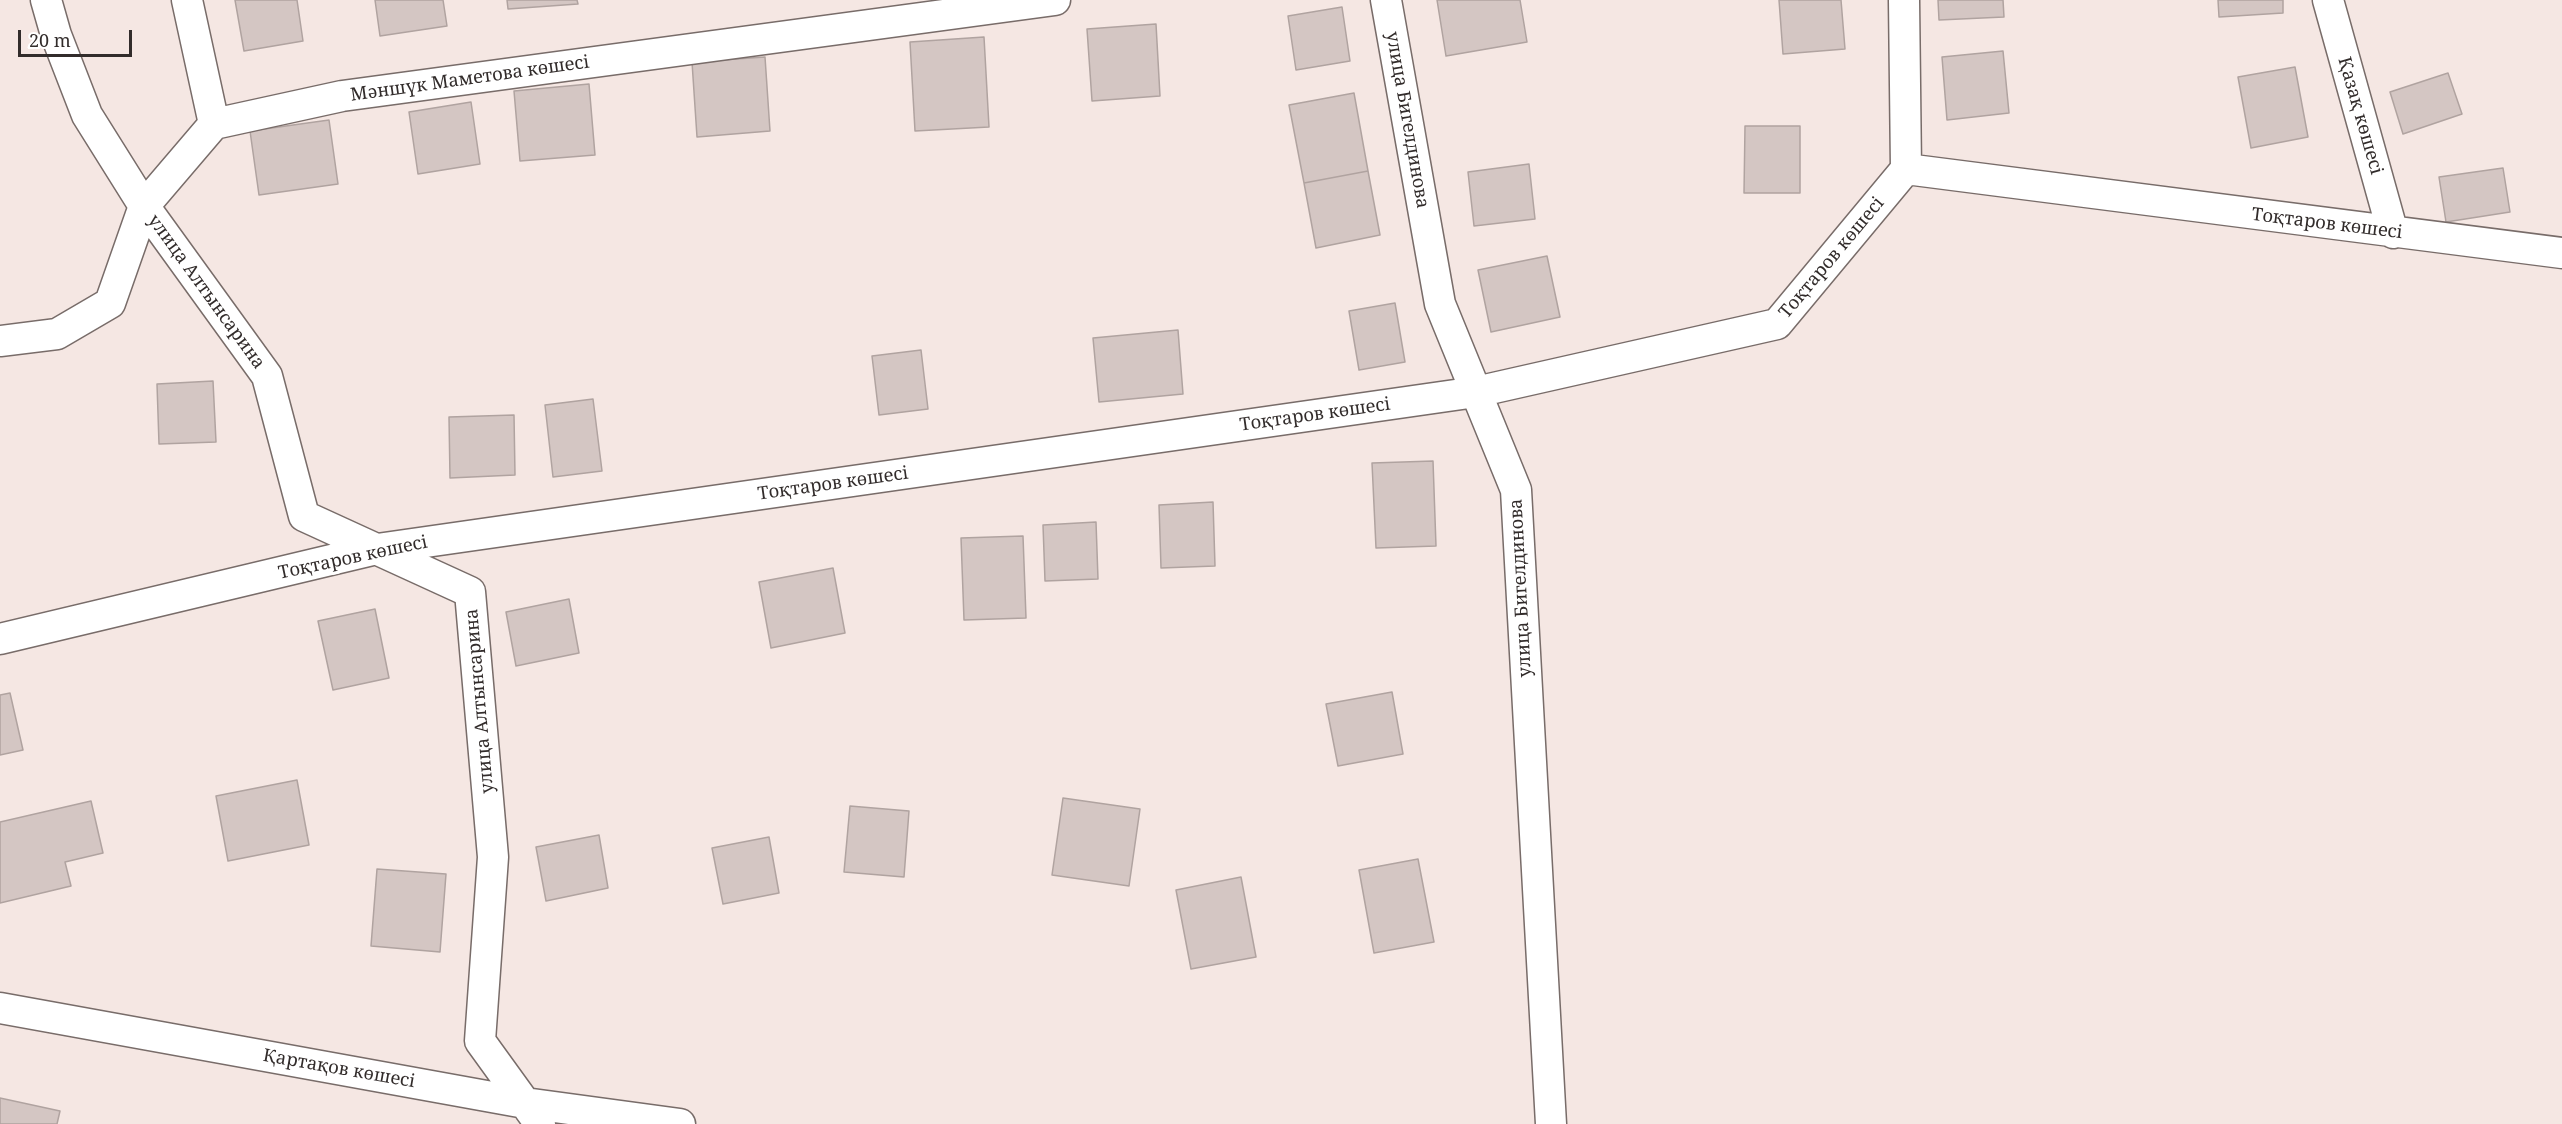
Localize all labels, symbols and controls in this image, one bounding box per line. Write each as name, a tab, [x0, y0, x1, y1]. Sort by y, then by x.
scale bar	[21, 18, 135, 56]
text: 20 m	[29, 28, 71, 52]
street label: улица Бигелдинова	[1381, 30, 1433, 210]
street label: Мәншүк Маметова көшесі	[349, 52, 591, 106]
street label: Қазақ көшесі	[2333, 55, 2387, 177]
street label: Тоқтаров көшесі	[1775, 193, 1889, 323]
street label: Тоқтаров көшесі	[2250, 204, 2404, 244]
street label: улица Алтынсарина	[143, 211, 269, 373]
street label: Тоқтаров көшесі	[1238, 394, 1392, 436]
street label: Тоқтаров көшесі	[756, 463, 910, 505]
street label: улица Бигелдинова	[1506, 498, 1536, 678]
street label: Тоқтаров көшесі	[276, 532, 430, 584]
street label: улица Алтынсарина	[461, 608, 499, 794]
street label: Қартақов көшесі	[261, 1045, 417, 1093]

